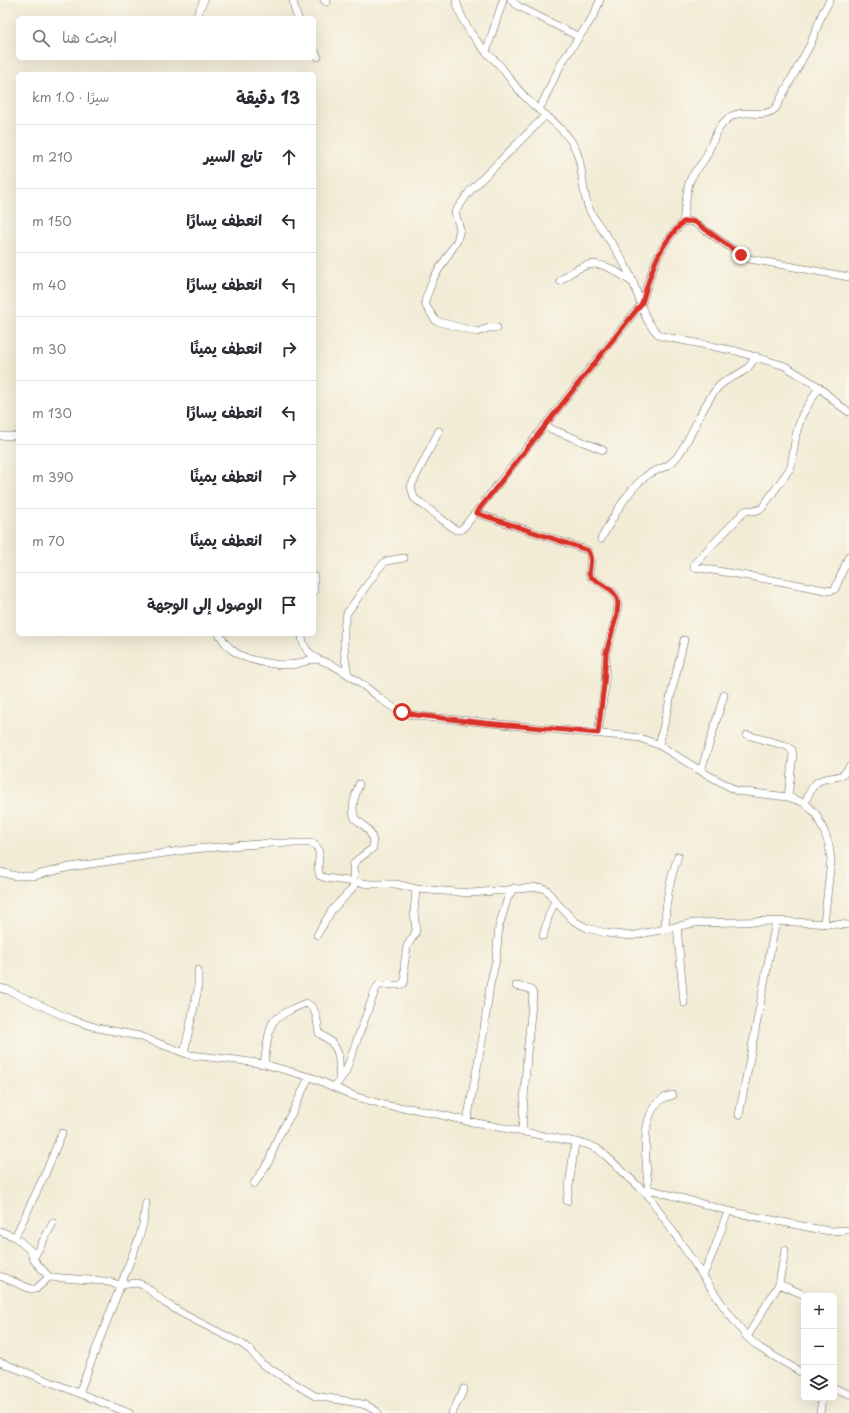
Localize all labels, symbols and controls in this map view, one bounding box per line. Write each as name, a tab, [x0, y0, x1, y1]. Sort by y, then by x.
search box	[16, 16, 316, 60]
text: ابحث هنا	[62, 25, 117, 48]
icon: search	[30, 27, 52, 49]
text: 13 دقيقة	[236, 84, 300, 110]
text: سيرًا · 1.0 km	[32, 87, 109, 106]
text: تابع السير	[204, 144, 262, 167]
icon: ahead	[278, 146, 300, 168]
text: 210 m	[32, 147, 73, 166]
text: انعطف يسارًا	[186, 208, 262, 231]
icon: left	[278, 210, 300, 232]
text: 150 m	[32, 211, 72, 230]
route end	[732, 246, 750, 264]
text: انعطف يسارًا	[186, 272, 262, 295]
icon: left	[278, 274, 300, 296]
text: 40 m	[32, 275, 66, 294]
text: انعطف يمينًا	[190, 336, 262, 359]
icon: right	[278, 338, 300, 360]
text: 30 m	[32, 339, 66, 358]
text: انعطف يسارًا	[186, 400, 262, 423]
icon: left	[278, 402, 300, 424]
text: 130 m	[32, 403, 72, 422]
text: انعطف يمينًا	[190, 464, 262, 487]
icon: right	[278, 466, 300, 488]
text: 390 m	[32, 467, 74, 486]
text: انعطف يمينًا	[190, 528, 262, 551]
icon: right	[278, 530, 300, 552]
text: 70 m	[32, 531, 65, 550]
text: الوصول إلى الوجهة	[147, 592, 262, 615]
icon: arrive	[278, 594, 300, 616]
route start	[393, 703, 411, 721]
map controls	[801, 1293, 837, 1401]
button: +	[801, 1293, 837, 1329]
button: −	[801, 1329, 837, 1365]
button: layers	[801, 1365, 837, 1401]

